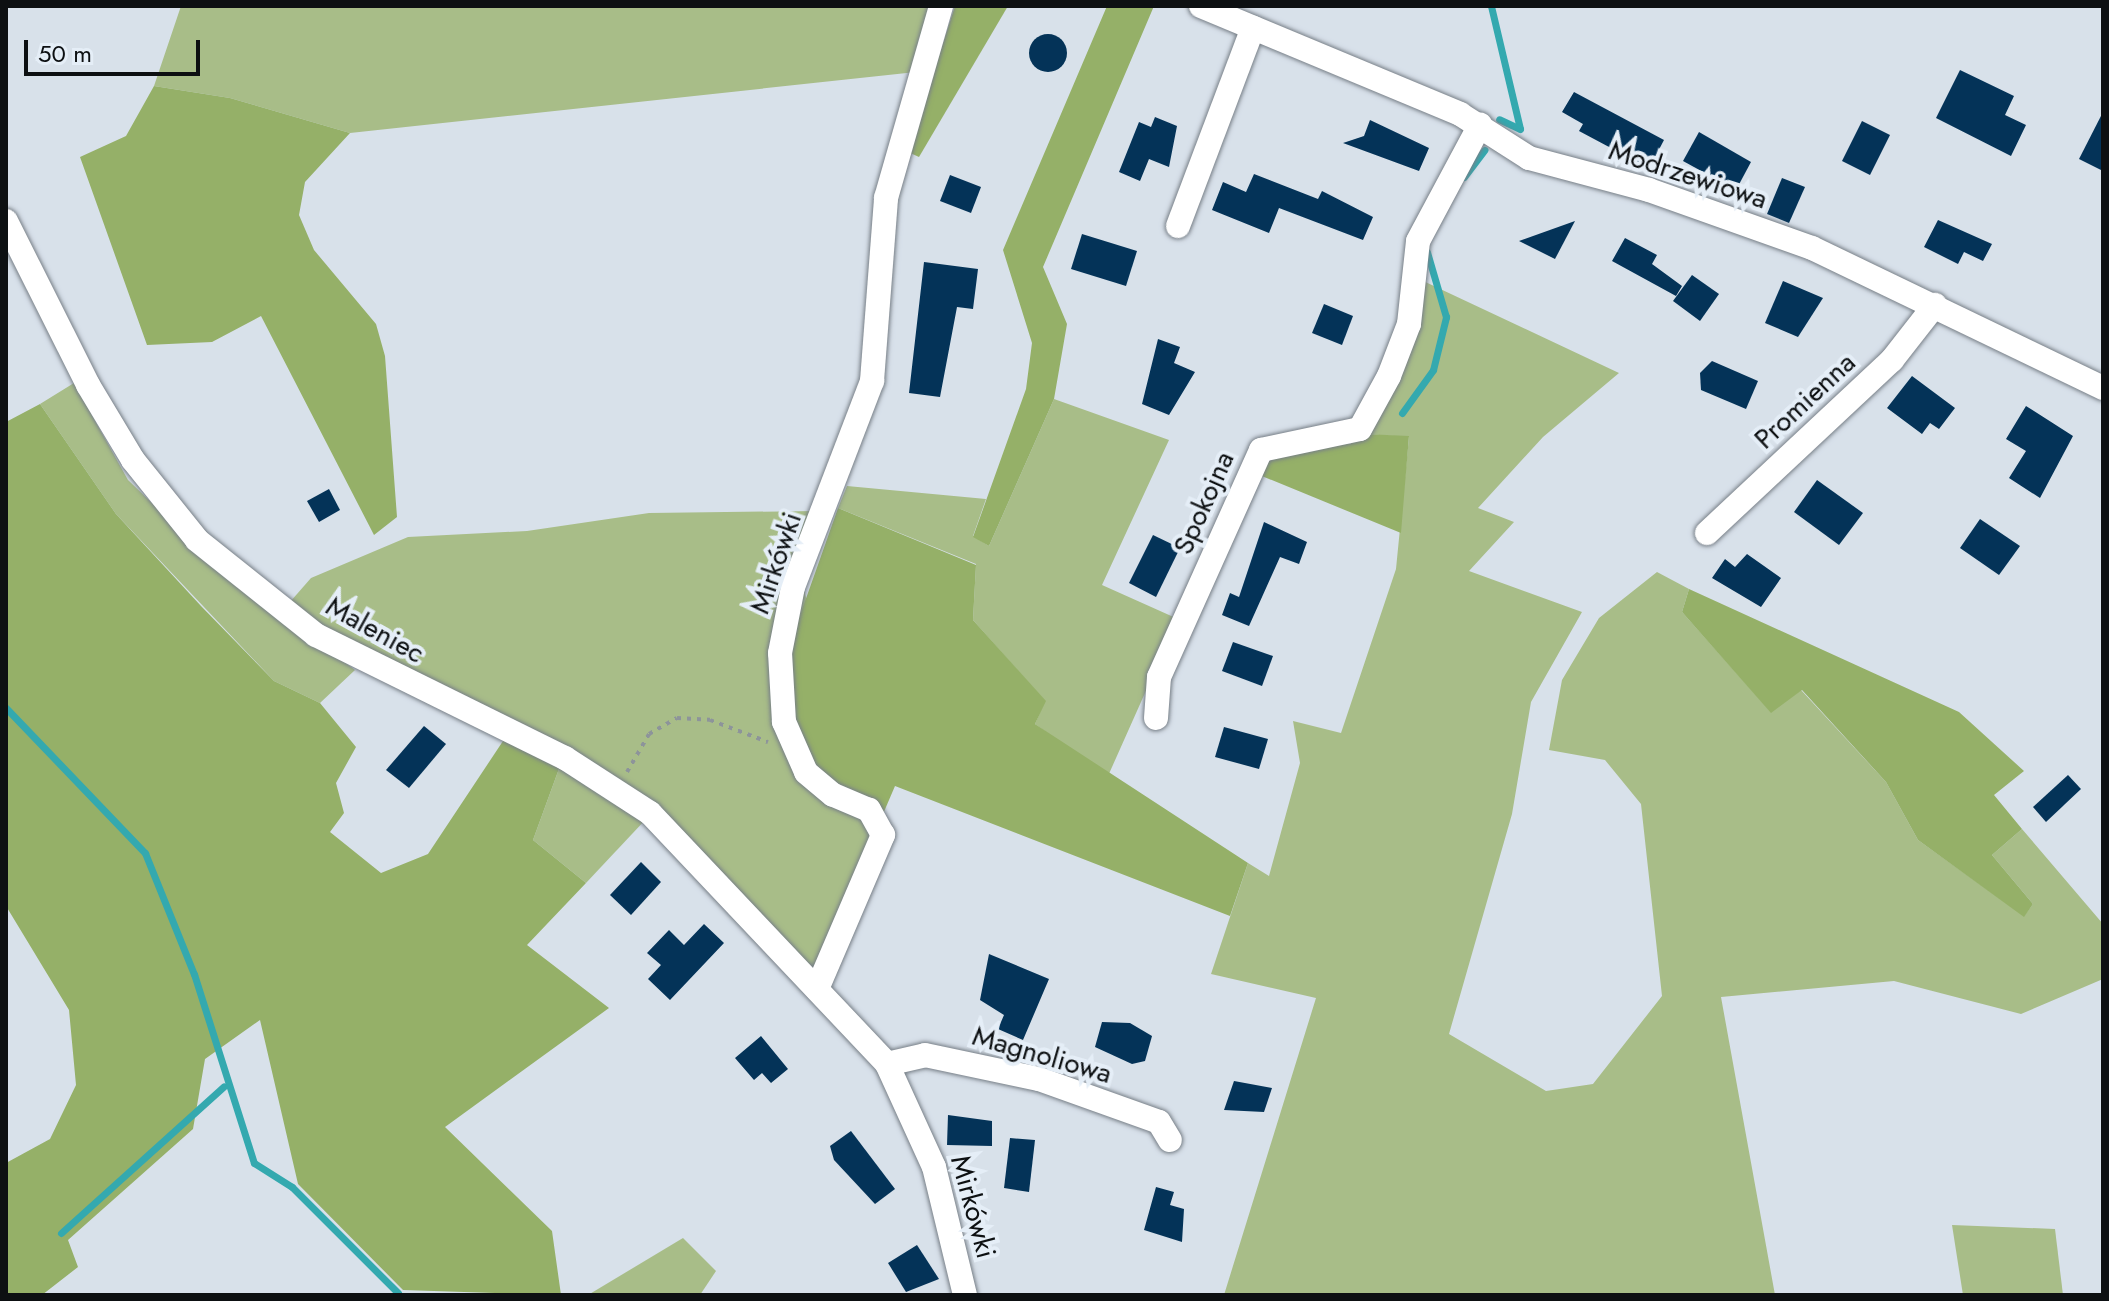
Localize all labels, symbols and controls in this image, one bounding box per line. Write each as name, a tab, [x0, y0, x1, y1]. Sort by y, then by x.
scale bar	[28, 24, 204, 74]
text: 50 m	[38, 36, 92, 71]
street label: Modrzewiowa	[1605, 134, 1771, 216]
street label: Promienna	[1748, 346, 1862, 456]
street label: Spokojna	[1166, 446, 1242, 560]
street label: Mirkówki	[743, 508, 809, 618]
street label: Maleniec	[320, 589, 430, 671]
street label: Magnoliowa	[969, 1019, 1115, 1091]
street label: Mirkówki	[943, 1152, 1003, 1262]

